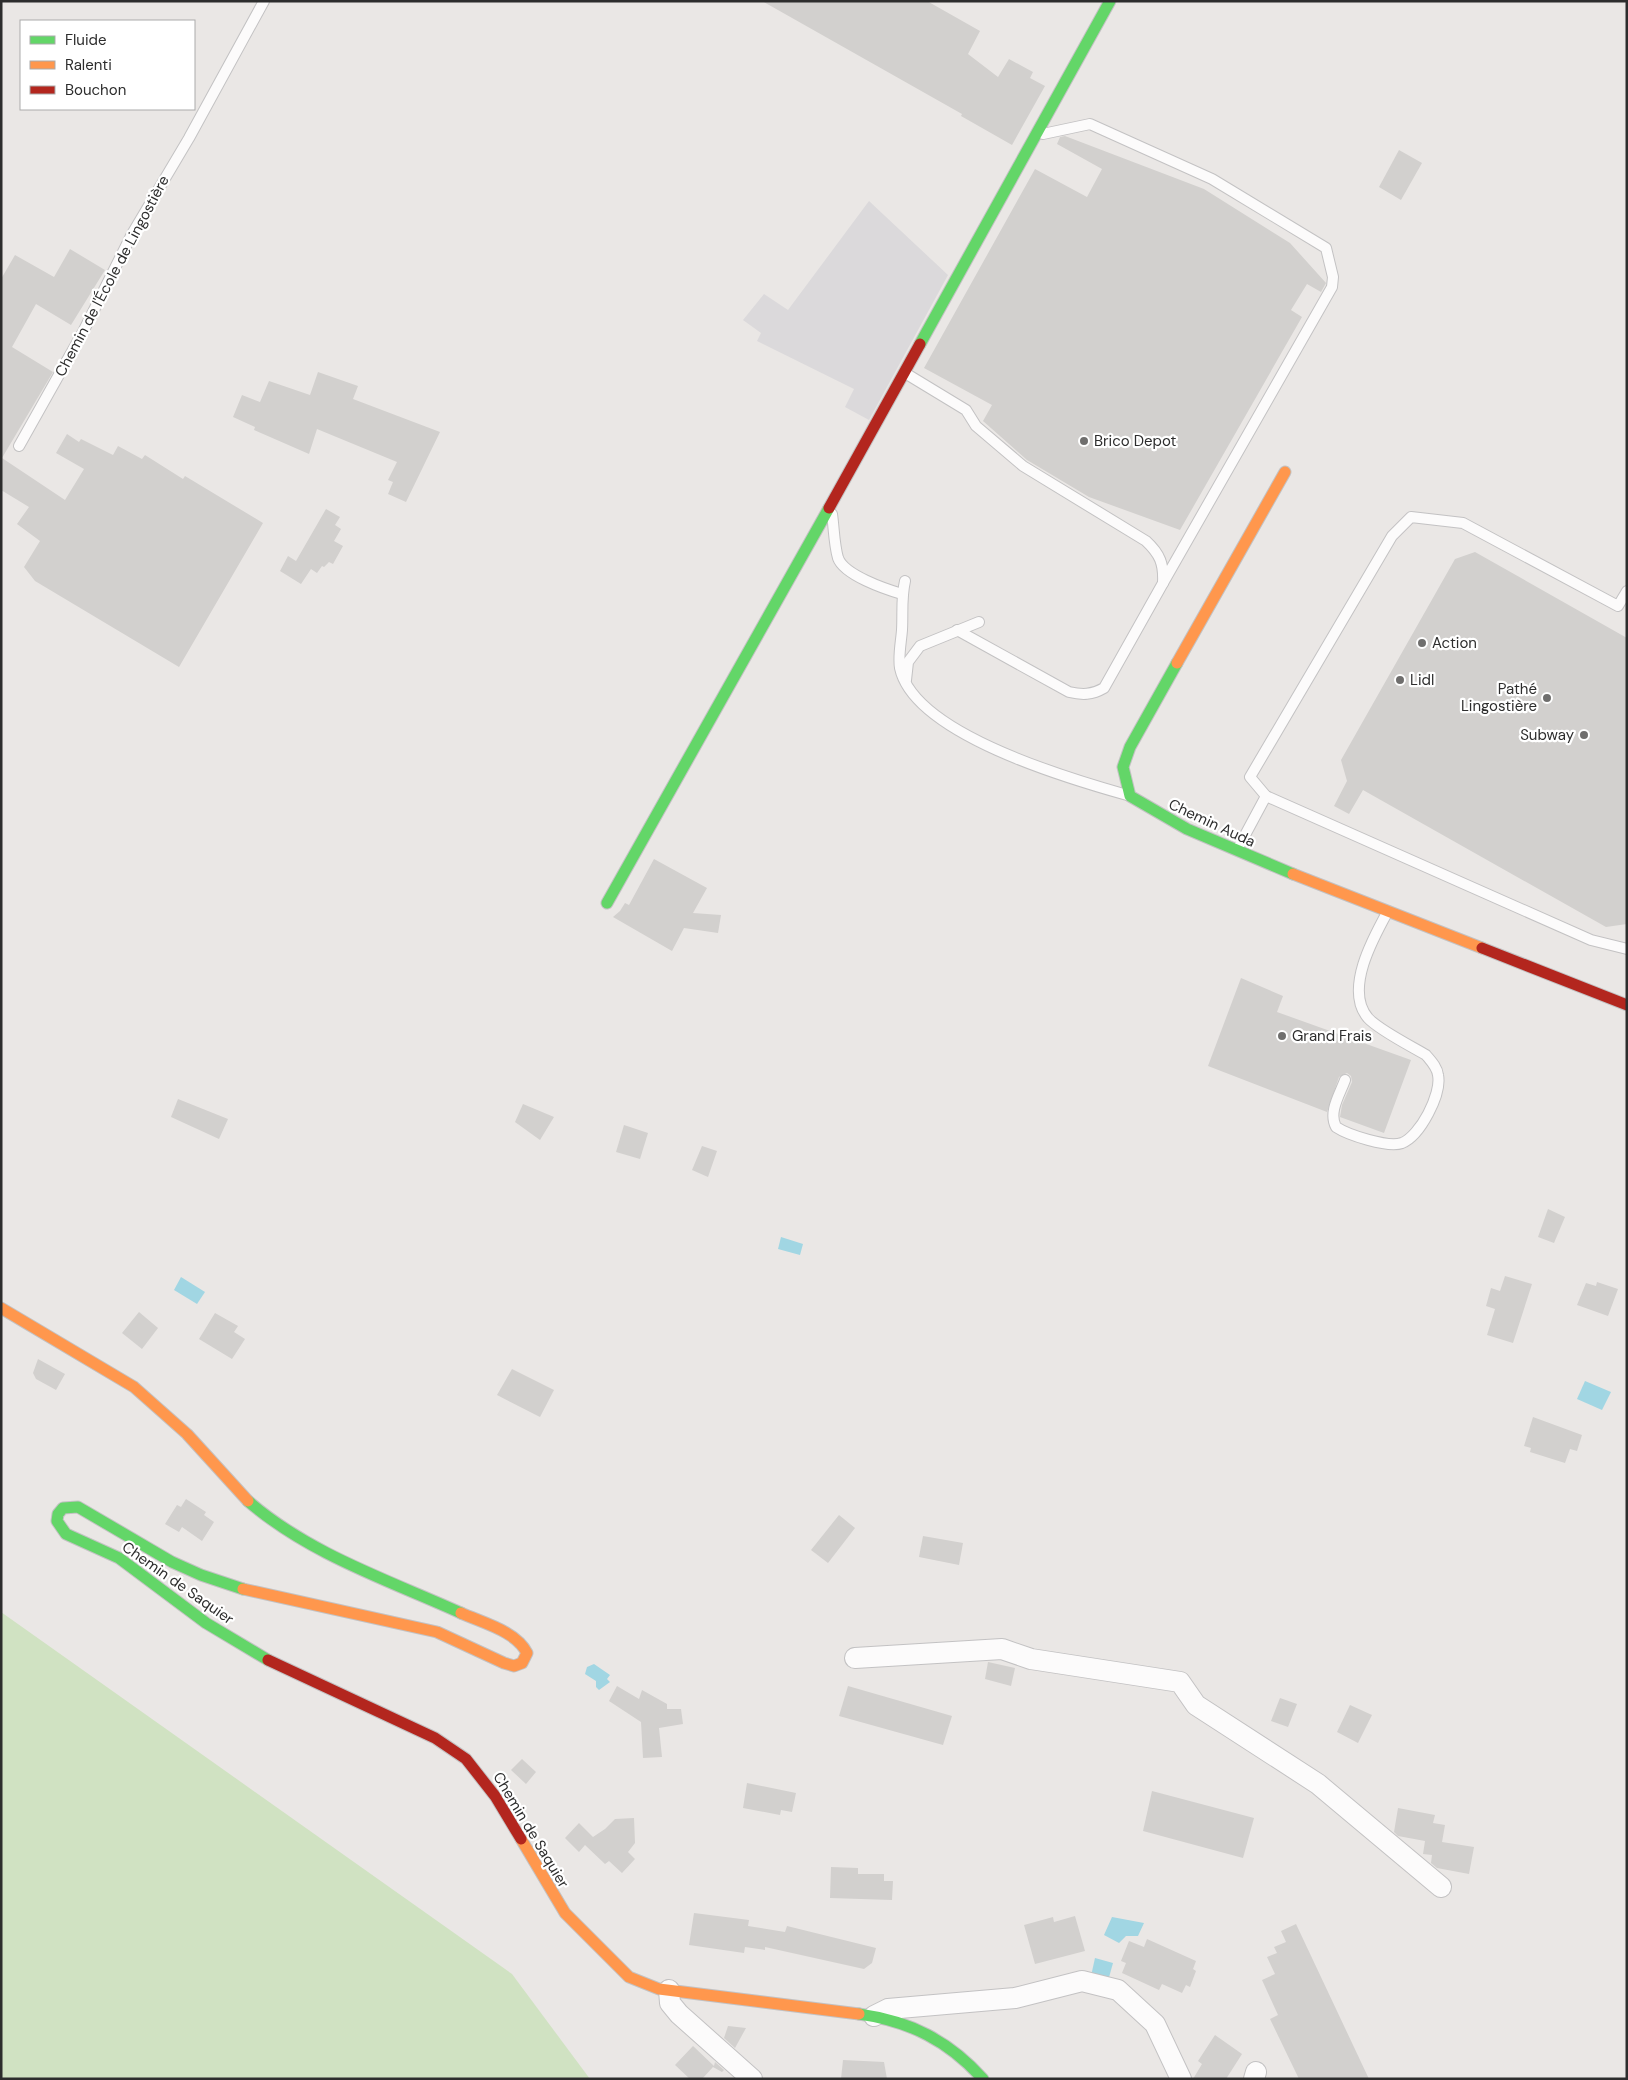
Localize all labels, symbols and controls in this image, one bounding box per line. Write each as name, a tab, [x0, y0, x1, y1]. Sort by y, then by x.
legend	[20, 20, 195, 110]
text: Fluide	[65, 30, 107, 50]
text: Ralenti	[65, 55, 112, 75]
text: Bouchon	[65, 80, 126, 100]
street label: Chemin de l'École de Lingostière	[50, 172, 174, 380]
place label: Brico Depot	[1094, 431, 1176, 451]
marker: Brico Depot	[1078, 435, 1090, 447]
place label: Action	[1432, 633, 1477, 653]
marker: Action	[1416, 637, 1428, 649]
place label: Lidl	[1410, 670, 1434, 690]
marker: Lidl	[1394, 674, 1406, 686]
place label: Pathé Lingostière	[1461, 679, 1537, 716]
marker: Pathé Lingostière	[1541, 692, 1553, 704]
place label: Subway	[1520, 725, 1575, 745]
marker: Subway	[1578, 729, 1590, 741]
street label: Chemin Auda	[1165, 794, 1259, 852]
place label: Grand Frais	[1292, 1026, 1372, 1046]
marker: Grand Frais	[1276, 1030, 1288, 1042]
street label: Chemin de Saquier	[118, 1537, 238, 1629]
street label: Chemin de Saquier	[488, 1768, 574, 1892]

